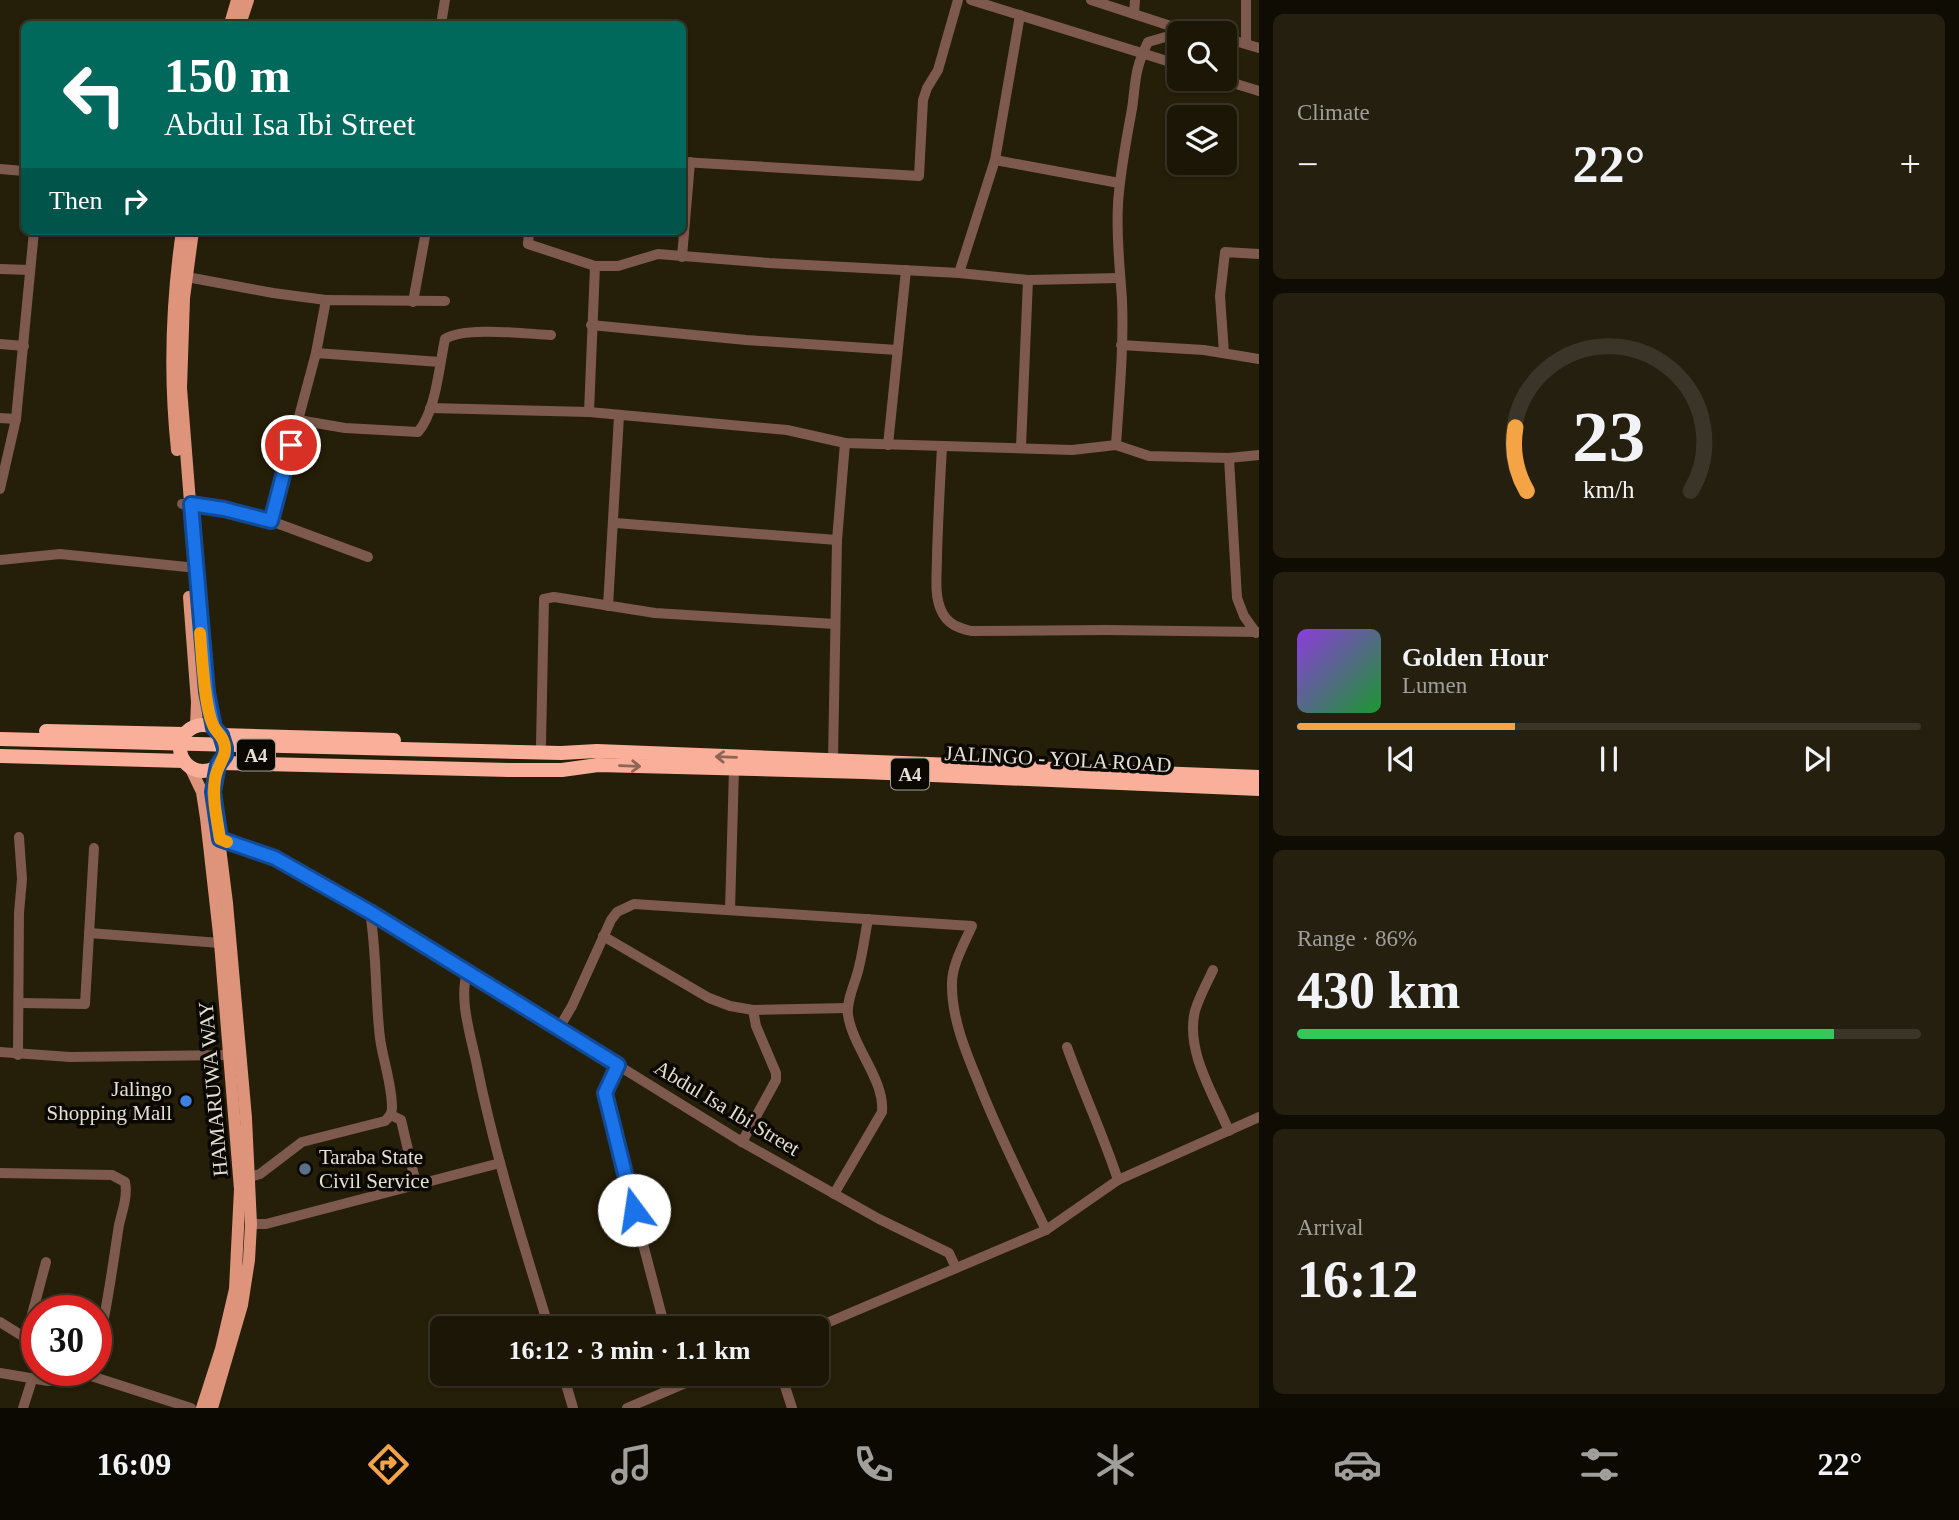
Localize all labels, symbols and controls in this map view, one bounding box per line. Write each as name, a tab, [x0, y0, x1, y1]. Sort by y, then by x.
map controls	[1167, 21, 1237, 175]
button: search	[1167, 21, 1237, 91]
text: 150 m	[164, 48, 291, 103]
icon: left	[49, 49, 140, 140]
text: Climate	[1297, 100, 1370, 125]
button: layers	[1167, 105, 1237, 175]
text: Abdul Isa Ibi Street	[164, 106, 416, 142]
text: 22°	[1573, 136, 1645, 193]
text: −	[1297, 143, 1318, 185]
text: +	[1900, 143, 1921, 185]
icon: right	[116, 182, 154, 220]
text: Then	[49, 186, 102, 215]
text: 23	[1573, 397, 1645, 478]
pin	[261, 415, 321, 475]
icon: arrive	[272, 426, 310, 464]
text: km/h	[1583, 476, 1635, 503]
text: Golden Hour	[1402, 643, 1549, 672]
text: Lumen	[1402, 673, 1467, 698]
road number: A4	[237, 740, 275, 770]
icon: previous	[1382, 740, 1420, 778]
icon: pause	[1590, 740, 1628, 778]
icon: next	[1798, 740, 1836, 778]
street label: JALINGO - YOLA ROAD	[944, 741, 1172, 777]
one-way arrow	[714, 750, 737, 763]
road number: A4	[891, 758, 929, 790]
one-way arrow	[618, 760, 641, 773]
text: Range · 86%	[1297, 926, 1417, 951]
text: 430 km	[1297, 962, 1460, 1019]
street label: HAMARUWA WAY	[193, 1000, 233, 1178]
street label: Abdul Isa Ibi Street	[650, 1055, 804, 1161]
place label: Jalingo Shopping Mall	[47, 1077, 172, 1125]
marker: Jalingo Shopping Mall	[178, 1093, 194, 1109]
place label: Taraba State Civil Service	[319, 1145, 429, 1193]
marker: Taraba State Civil Service	[297, 1161, 313, 1177]
position arrow	[597, 1173, 671, 1247]
text: Arrival	[1297, 1215, 1363, 1240]
text: 16:12	[1297, 1251, 1418, 1308]
speed limit sign: 30	[21, 1295, 112, 1386]
text: 16:12 · 3 min · 1.1 km	[509, 1336, 750, 1365]
icon: directions	[364, 1440, 413, 1489]
icon: music	[607, 1440, 656, 1489]
icon: phone	[849, 1440, 898, 1489]
icon: climate	[1091, 1440, 1140, 1489]
icon: car	[1333, 1440, 1382, 1489]
icon: filters	[1575, 1440, 1624, 1489]
text: 16:09	[97, 1446, 171, 1482]
text: 22°	[1818, 1446, 1862, 1482]

